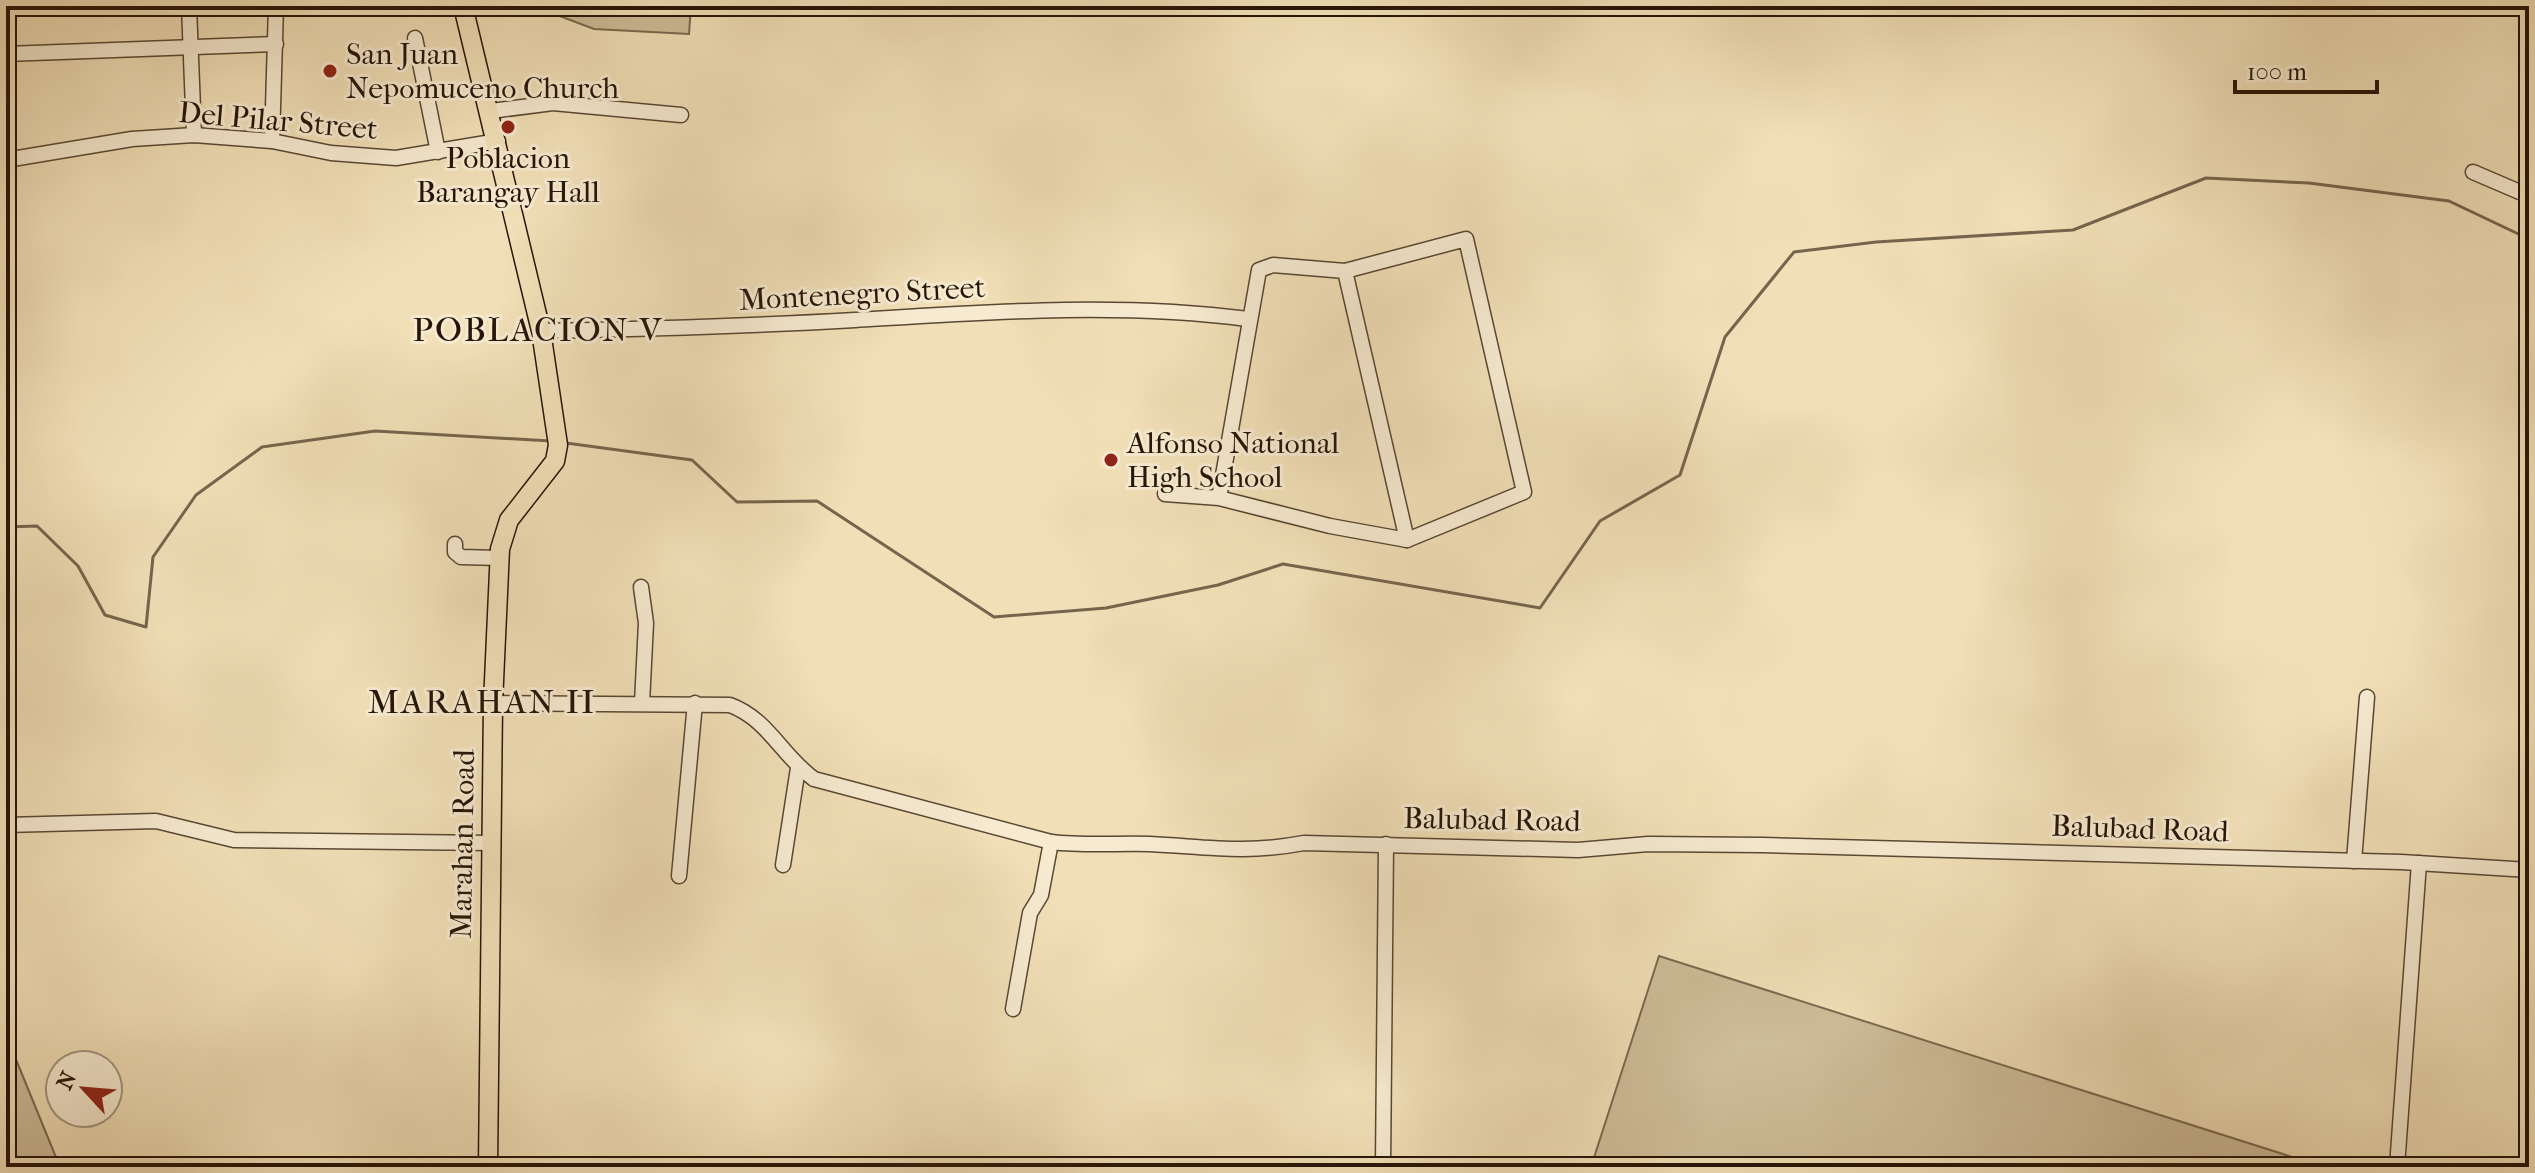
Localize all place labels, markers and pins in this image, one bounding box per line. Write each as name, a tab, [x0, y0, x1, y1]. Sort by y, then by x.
place label: San Juan Nepomuceno Church	[346, 37, 619, 106]
marker: San Juan Nepomuceno Church	[321, 62, 339, 80]
marker: Poblacion Barangay Hall	[499, 118, 517, 136]
place label: Poblacion Barangay Hall	[416, 141, 600, 210]
place label: Alfonso National High School	[1126, 426, 1339, 495]
marker: Alfonso National High School	[1102, 451, 1120, 469]

